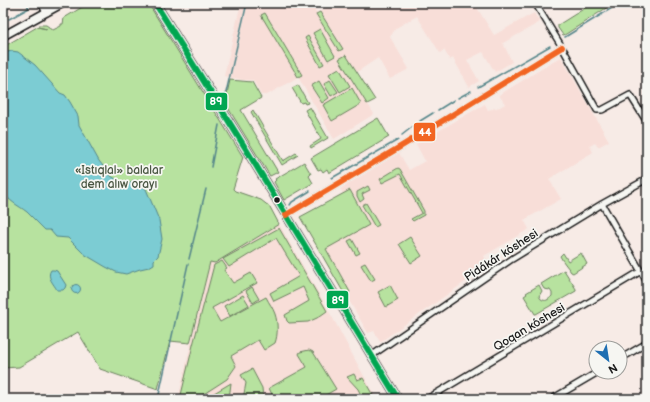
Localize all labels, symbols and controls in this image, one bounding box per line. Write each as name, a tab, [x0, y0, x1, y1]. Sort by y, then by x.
line badge: 89	[205, 92, 228, 111]
text: 89	[209, 95, 223, 108]
line badge: 44	[413, 122, 436, 142]
text: 44	[419, 126, 432, 139]
park label: «Istıqlal» balalar dem alıw orayı	[75, 163, 164, 192]
unlabelled marker	[272, 195, 282, 205]
street label: Pidákár kóshesi	[462, 226, 541, 285]
line badge: 89	[326, 290, 349, 309]
text: 89	[331, 294, 345, 307]
street label: Qoqan kóshesi	[491, 300, 568, 355]
north arrow	[588, 340, 628, 380]
text: N	[606, 361, 620, 376]

